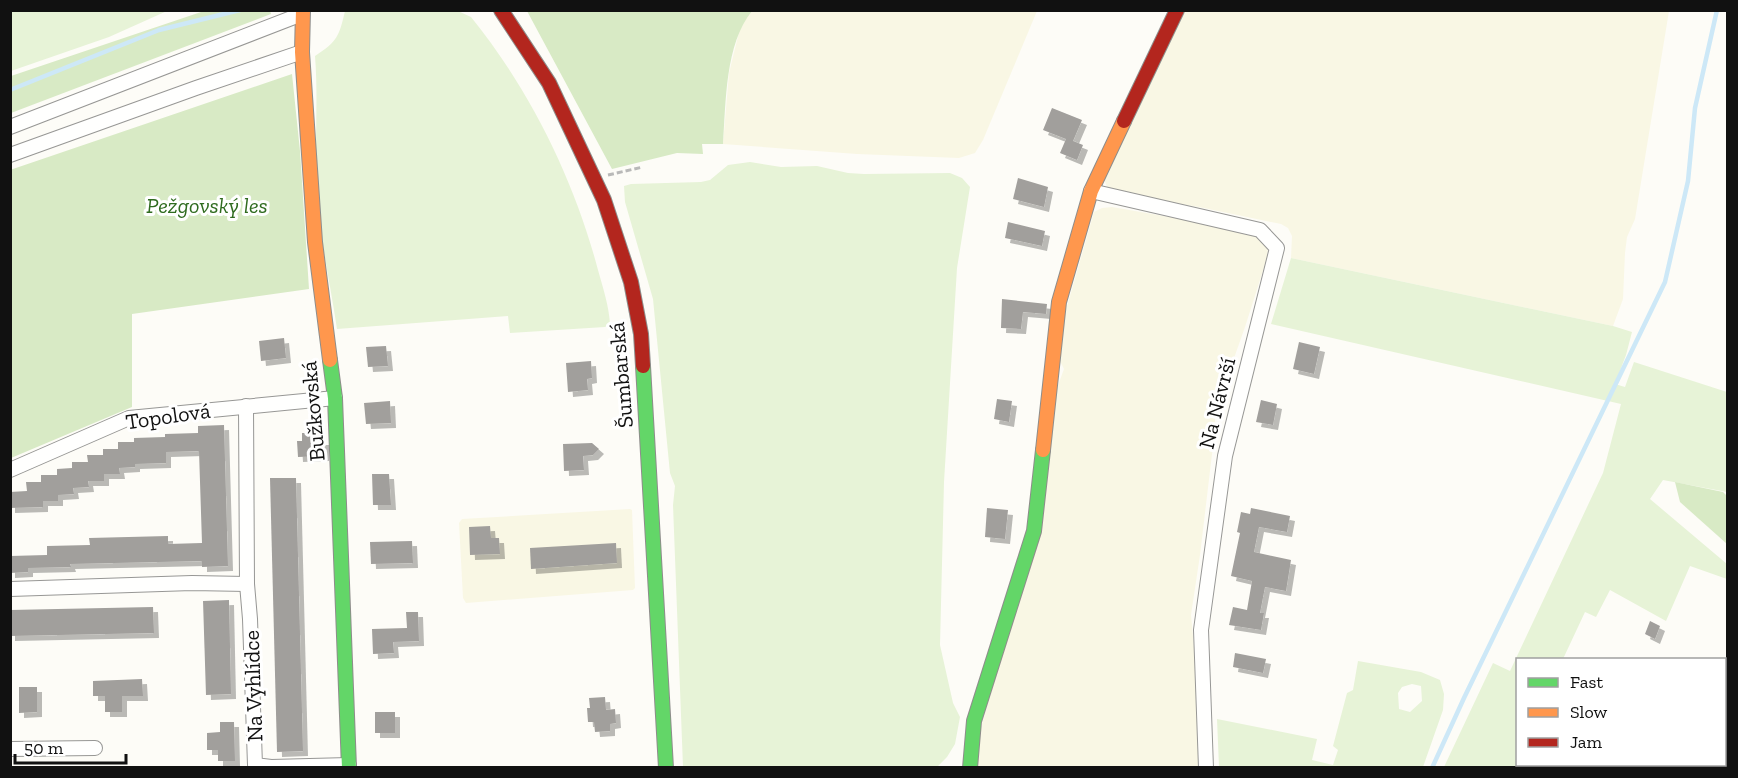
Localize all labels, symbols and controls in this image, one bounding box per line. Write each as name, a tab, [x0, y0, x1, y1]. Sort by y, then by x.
park label: Pežgovský les	[146, 192, 268, 219]
street label: Šumbarská	[603, 320, 639, 429]
street label: Na Návrší	[1193, 354, 1241, 452]
street label: Bužkovská	[295, 359, 331, 462]
street label: Topolová	[124, 397, 213, 435]
street label: Na Vyhlídce	[238, 630, 268, 742]
legend	[1516, 658, 1726, 766]
text: Fast	[1570, 671, 1603, 693]
text: Slow	[1570, 701, 1607, 723]
scale bar	[15, 727, 126, 765]
text: Jam	[1570, 731, 1602, 753]
text: 50 m	[24, 737, 64, 759]

